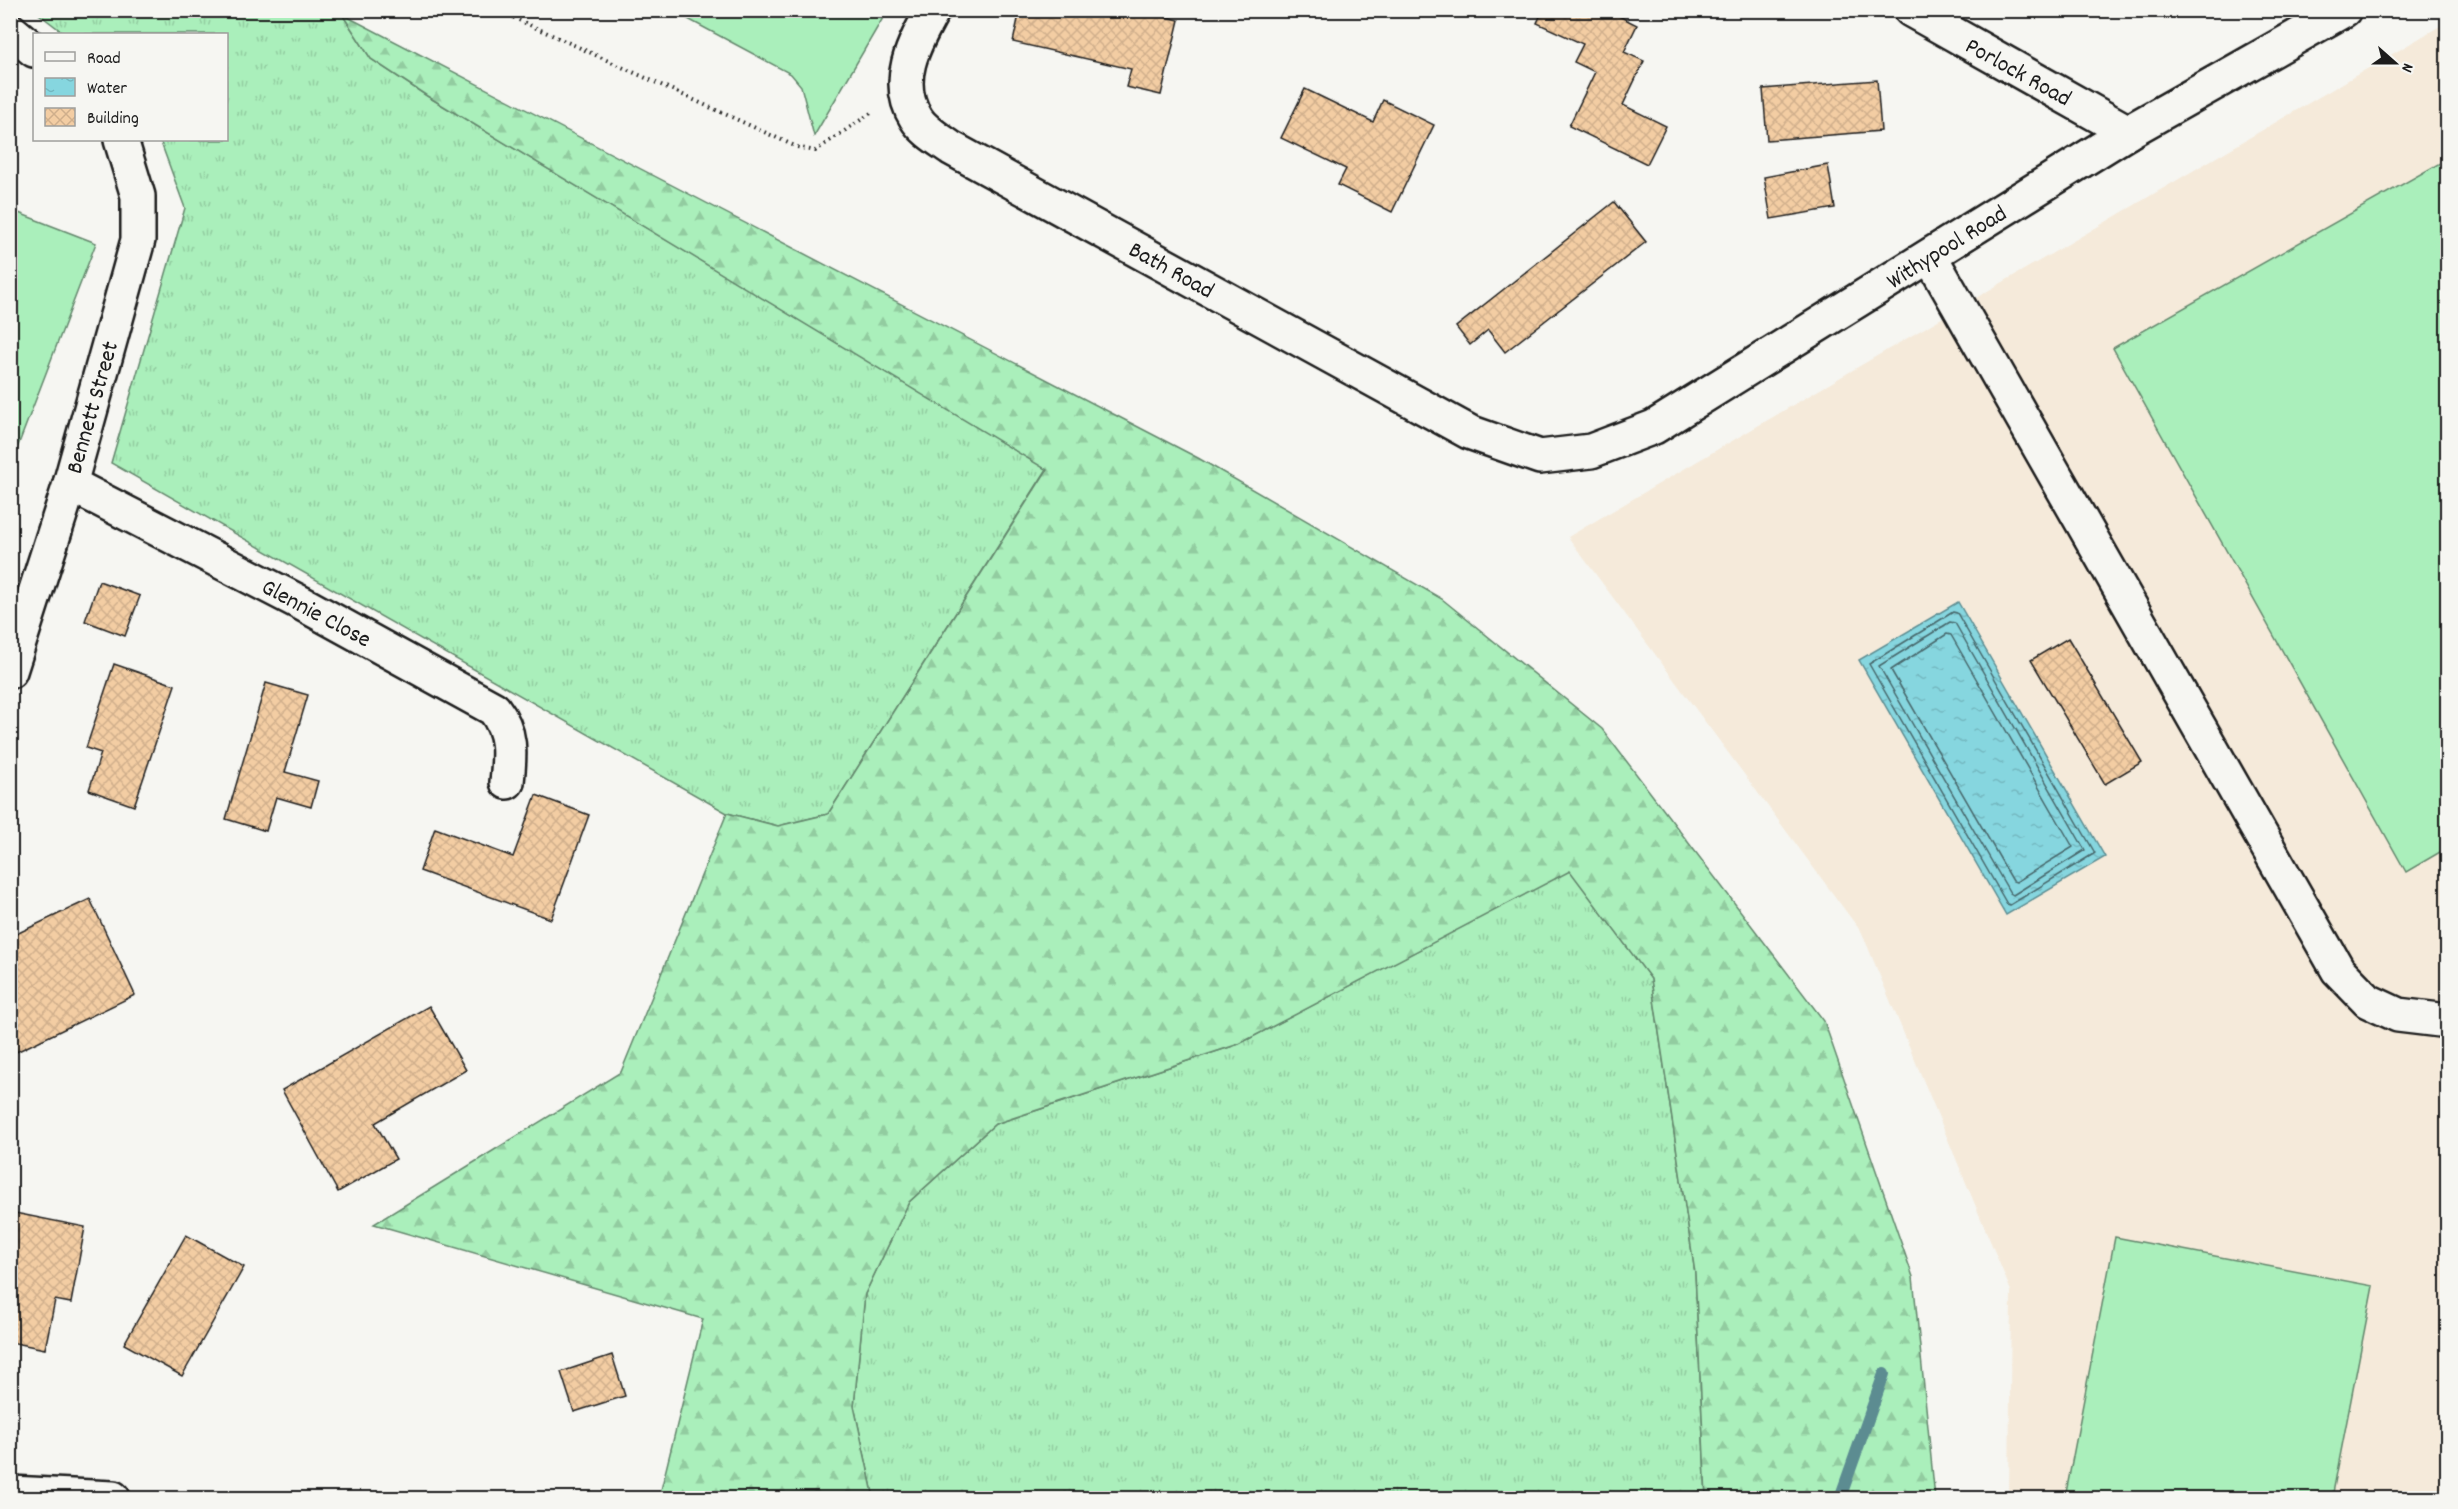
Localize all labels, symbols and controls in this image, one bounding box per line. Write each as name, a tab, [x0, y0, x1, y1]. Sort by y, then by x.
street label: Porlock Road	[1958, 30, 2077, 117]
legend	[33, 33, 228, 141]
north arrow	[2365, 33, 2425, 93]
text: Road	[87, 47, 121, 72]
text: N	[2394, 60, 2419, 75]
text: Water	[87, 77, 127, 102]
text: Building	[87, 107, 139, 132]
street label: Withypool Road	[1881, 198, 2014, 299]
street label: Bath Road	[1122, 234, 1219, 309]
street label: Bennett Street	[59, 338, 129, 478]
street label: Glennie Close	[255, 571, 377, 658]

